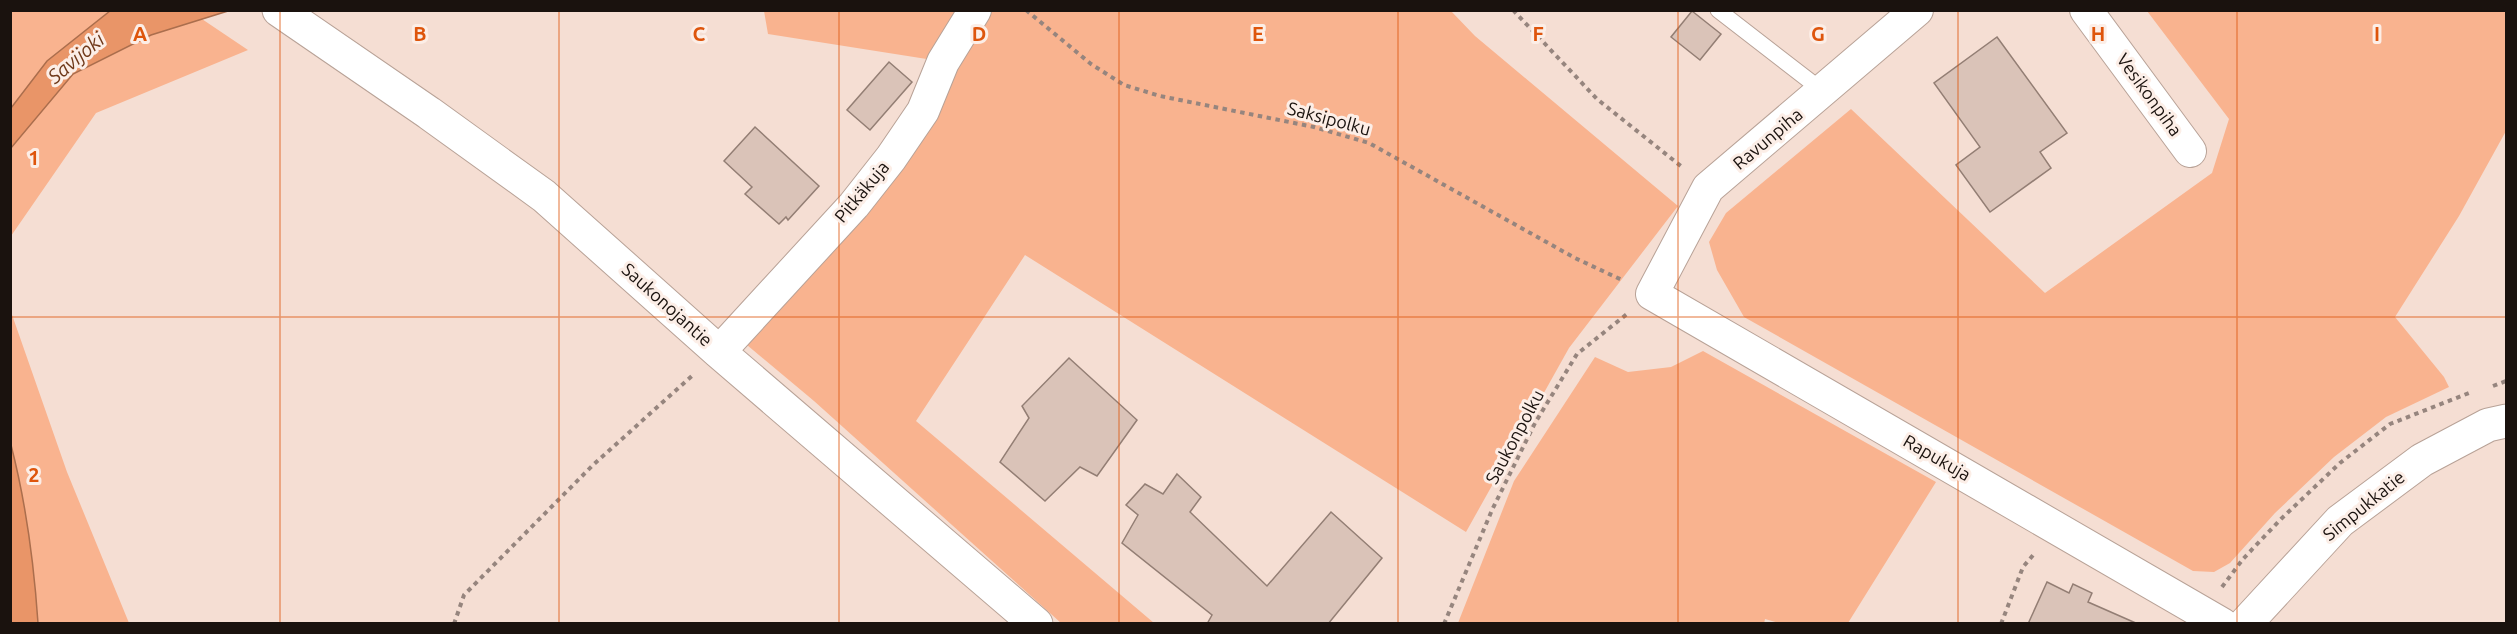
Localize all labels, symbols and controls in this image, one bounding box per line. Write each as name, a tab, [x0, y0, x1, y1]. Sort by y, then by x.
text: A	[133, 22, 147, 45]
text: B	[413, 22, 427, 45]
text: C	[693, 22, 706, 45]
text: D	[972, 22, 986, 45]
text: E	[1252, 22, 1264, 45]
text: F	[1532, 22, 1544, 45]
text: G	[1811, 22, 1825, 45]
text: H	[2091, 22, 2105, 45]
text: I	[2374, 22, 2380, 45]
water label: Savijoki	[42, 27, 109, 88]
street label: Vesikonpiha	[2113, 49, 2186, 139]
street label: Saksipolku	[1286, 97, 1373, 139]
street label: Ravunpiha	[1729, 104, 1806, 173]
text: 1	[28, 146, 40, 169]
street label: Pitkäkuja	[830, 157, 893, 226]
street label: Saukonojantie	[618, 259, 717, 350]
street label: Saukonpolku	[1481, 386, 1547, 487]
street label: Rapukuja	[1900, 430, 1975, 484]
text: 2	[28, 463, 40, 486]
street label: Simpukkatie	[2319, 466, 2408, 544]

